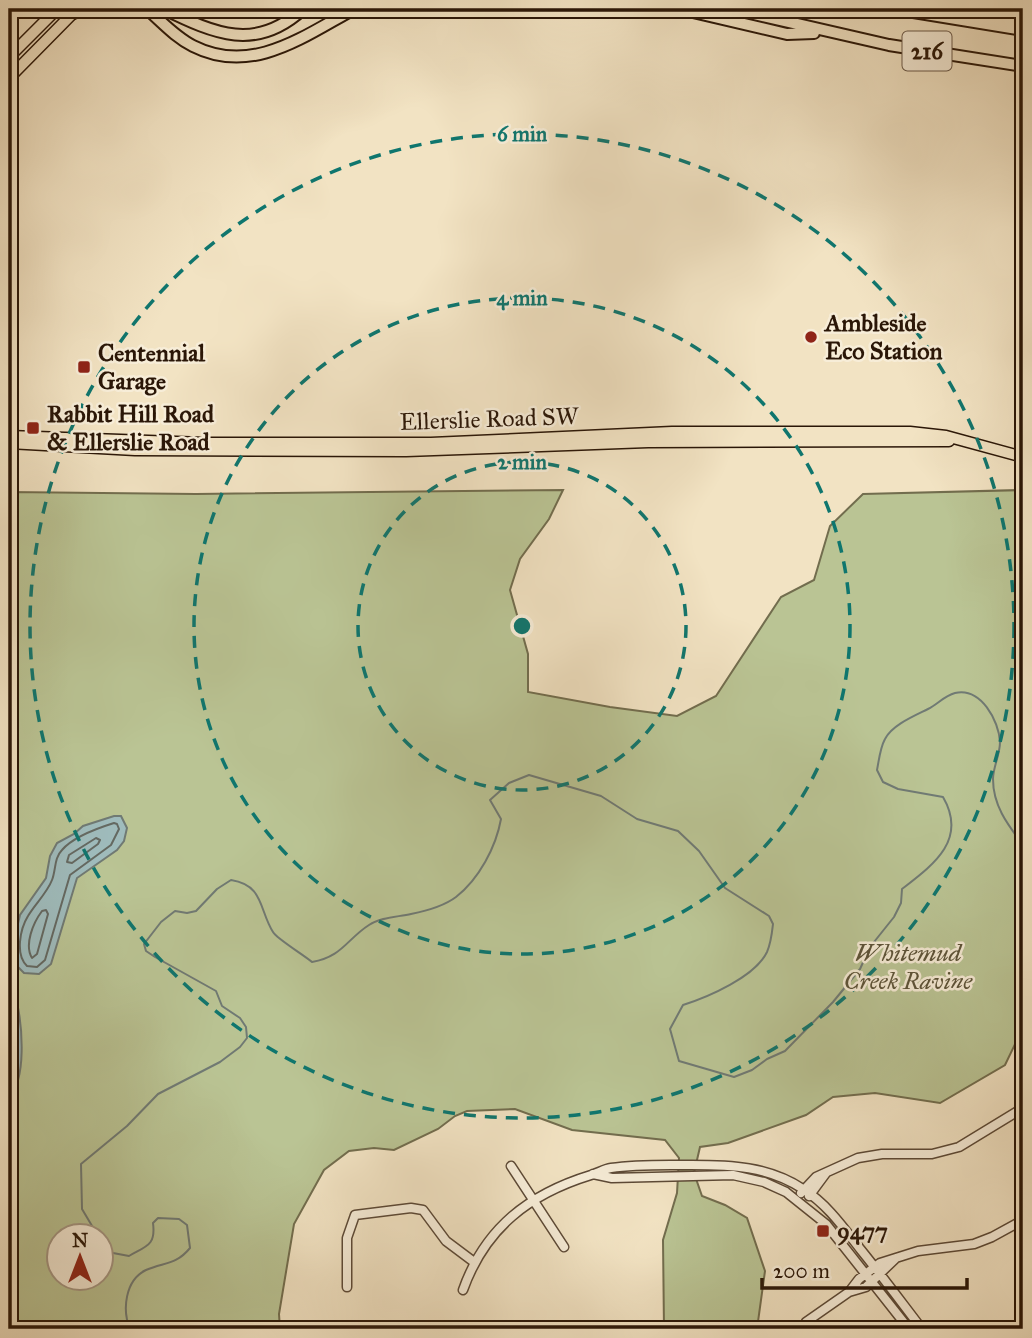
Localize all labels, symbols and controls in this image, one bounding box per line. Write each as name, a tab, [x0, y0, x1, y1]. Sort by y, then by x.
road number: 216	[902, 32, 951, 70]
text: 6 min	[497, 121, 548, 147]
text: 4 min	[496, 285, 548, 311]
place label: Ambleside Eco Station	[823, 308, 942, 366]
marker: Ambleside Eco Station	[803, 329, 819, 345]
place label: Centennial Garage	[98, 338, 205, 396]
marker: Centennial Garage	[76, 359, 92, 375]
place label: Rabbit Hill Road & Ellerslie Road	[47, 399, 215, 457]
street label: Ellerslie Road SW	[399, 401, 580, 437]
marker: Rabbit Hill Road & Ellerslie Road	[25, 420, 41, 436]
text: 2 min	[497, 449, 547, 475]
centre of rings	[510, 614, 534, 638]
park label: Whitemud Creek Ravine	[844, 938, 973, 996]
place label: 9477	[837, 1216, 888, 1246]
north arrow	[46, 1222, 116, 1292]
marker: 9477	[815, 1223, 831, 1239]
text: N	[72, 1229, 88, 1252]
scale bar	[762, 1247, 967, 1291]
text: 200 m	[773, 1258, 830, 1284]

